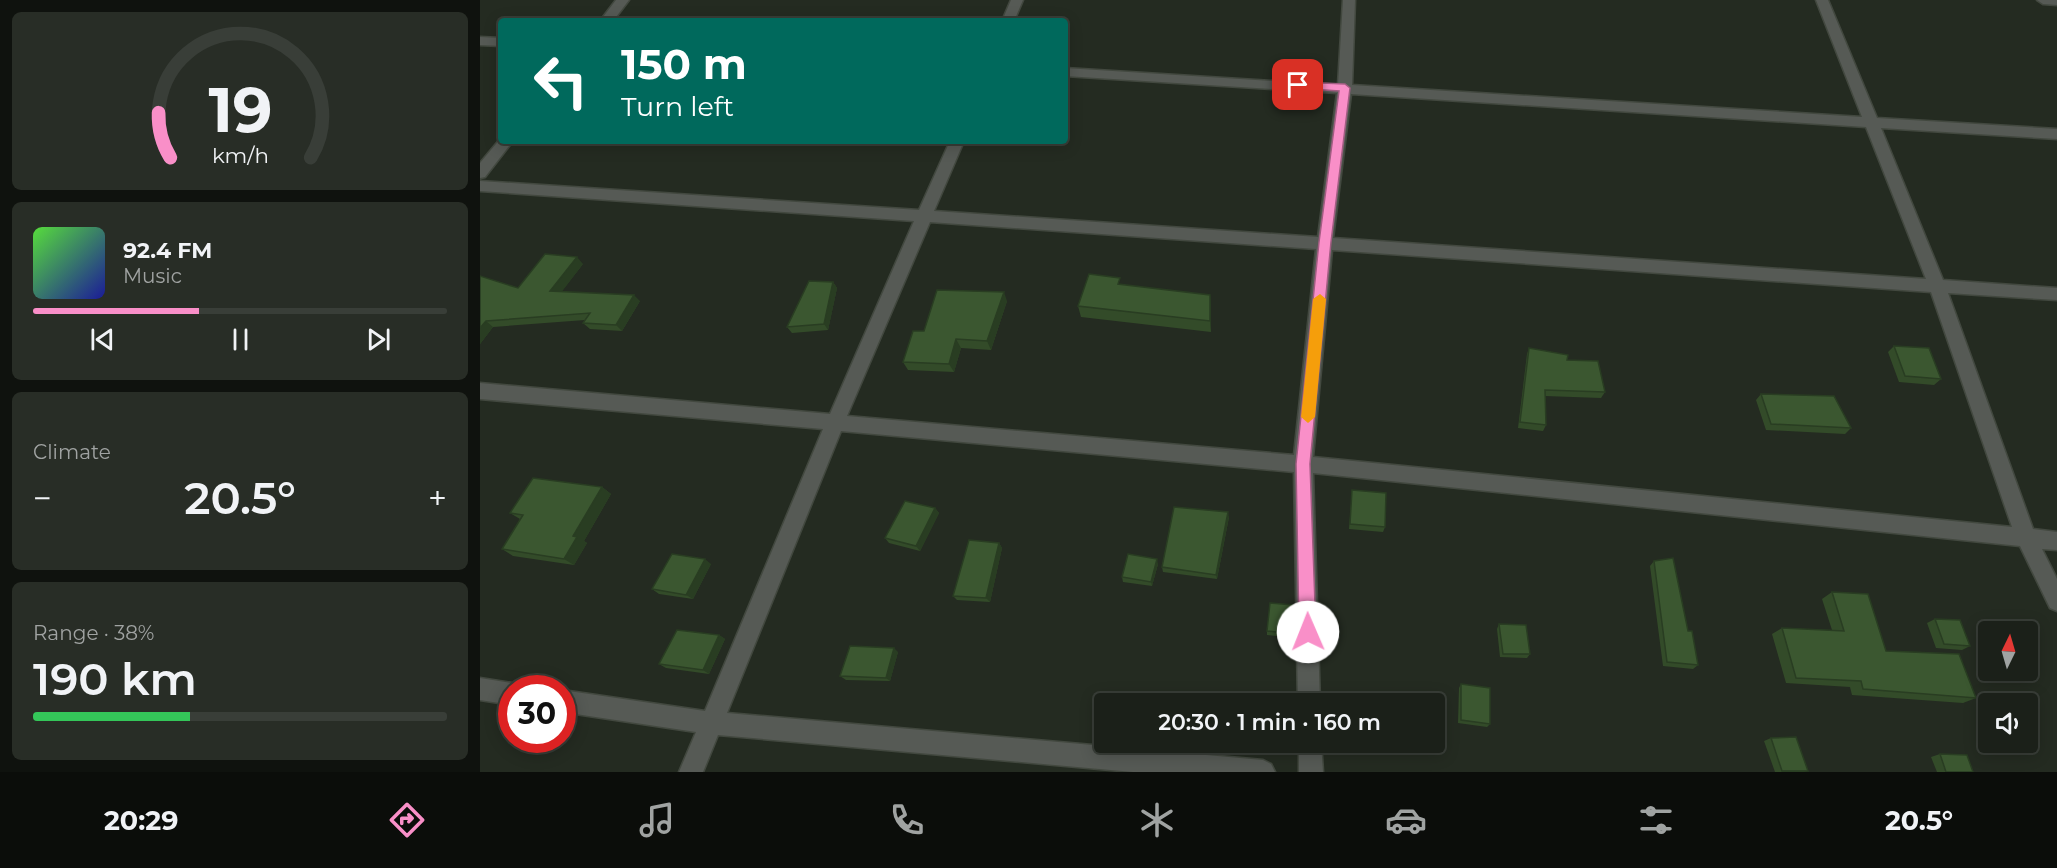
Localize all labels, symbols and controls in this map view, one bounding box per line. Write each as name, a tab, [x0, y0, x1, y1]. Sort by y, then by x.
text: 150 m	[621, 38, 747, 90]
icon: left	[522, 42, 600, 120]
pin	[1272, 59, 1323, 110]
icon: arrive	[1281, 68, 1314, 101]
text: 19	[208, 72, 272, 148]
text: Turn left	[621, 90, 734, 123]
text: km/h	[211, 142, 269, 168]
text: 92.4 FM	[123, 237, 212, 264]
text: Music	[123, 264, 182, 288]
icon: previous	[86, 323, 119, 356]
icon: pause	[224, 323, 257, 356]
icon: next	[362, 323, 395, 356]
text: Climate	[33, 440, 111, 464]
text: 20.5°	[184, 470, 296, 525]
text: −	[33, 478, 52, 518]
text: +	[428, 478, 447, 518]
position arrow	[1276, 600, 1340, 664]
text: Range · 38%	[33, 621, 154, 645]
north arrow	[1978, 621, 2038, 681]
map controls	[1978, 621, 2038, 753]
text: 190 km	[33, 651, 197, 706]
speed limit sign: 30	[498, 675, 576, 753]
button: sound	[1978, 693, 2038, 753]
text: 20:30 · 1 min · 160 m	[1158, 709, 1381, 736]
icon: directions	[386, 799, 428, 841]
icon: music	[636, 799, 678, 841]
icon: phone	[886, 799, 928, 841]
icon: climate	[1136, 799, 1178, 841]
icon: car	[1385, 799, 1427, 841]
icon: filters	[1635, 799, 1677, 841]
text: 20:29	[104, 804, 178, 837]
text: 20.5°	[1885, 804, 1953, 837]

